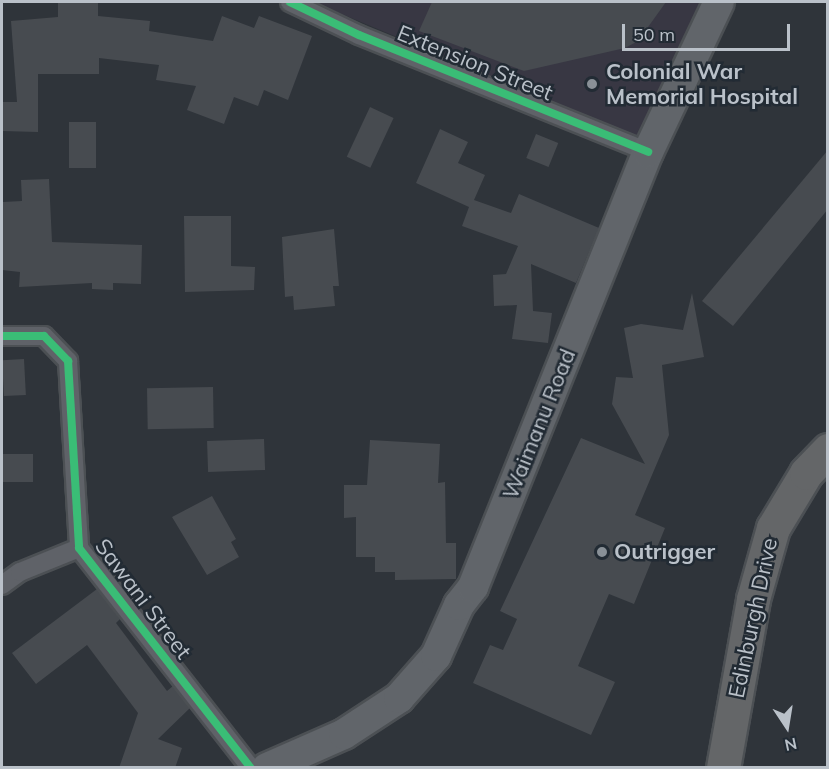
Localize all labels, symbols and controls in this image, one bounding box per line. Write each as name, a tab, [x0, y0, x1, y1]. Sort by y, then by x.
scale bar	[625, 12, 793, 50]
street label: Extension Street	[393, 20, 557, 106]
text: 50 m	[633, 23, 675, 46]
place label: Colonial War Memorial Hospital	[606, 58, 798, 110]
marker: Colonial War Memorial Hospital	[583, 75, 601, 93]
street label: Waimanu Road	[497, 345, 581, 503]
street label: Sawani Street	[89, 534, 197, 664]
street label: Edinburgh Drive	[723, 536, 783, 700]
place label: Outrigger	[614, 539, 715, 565]
marker: Outrigger	[595, 545, 609, 559]
north arrow	[757, 697, 817, 757]
text: N	[783, 734, 799, 756]

